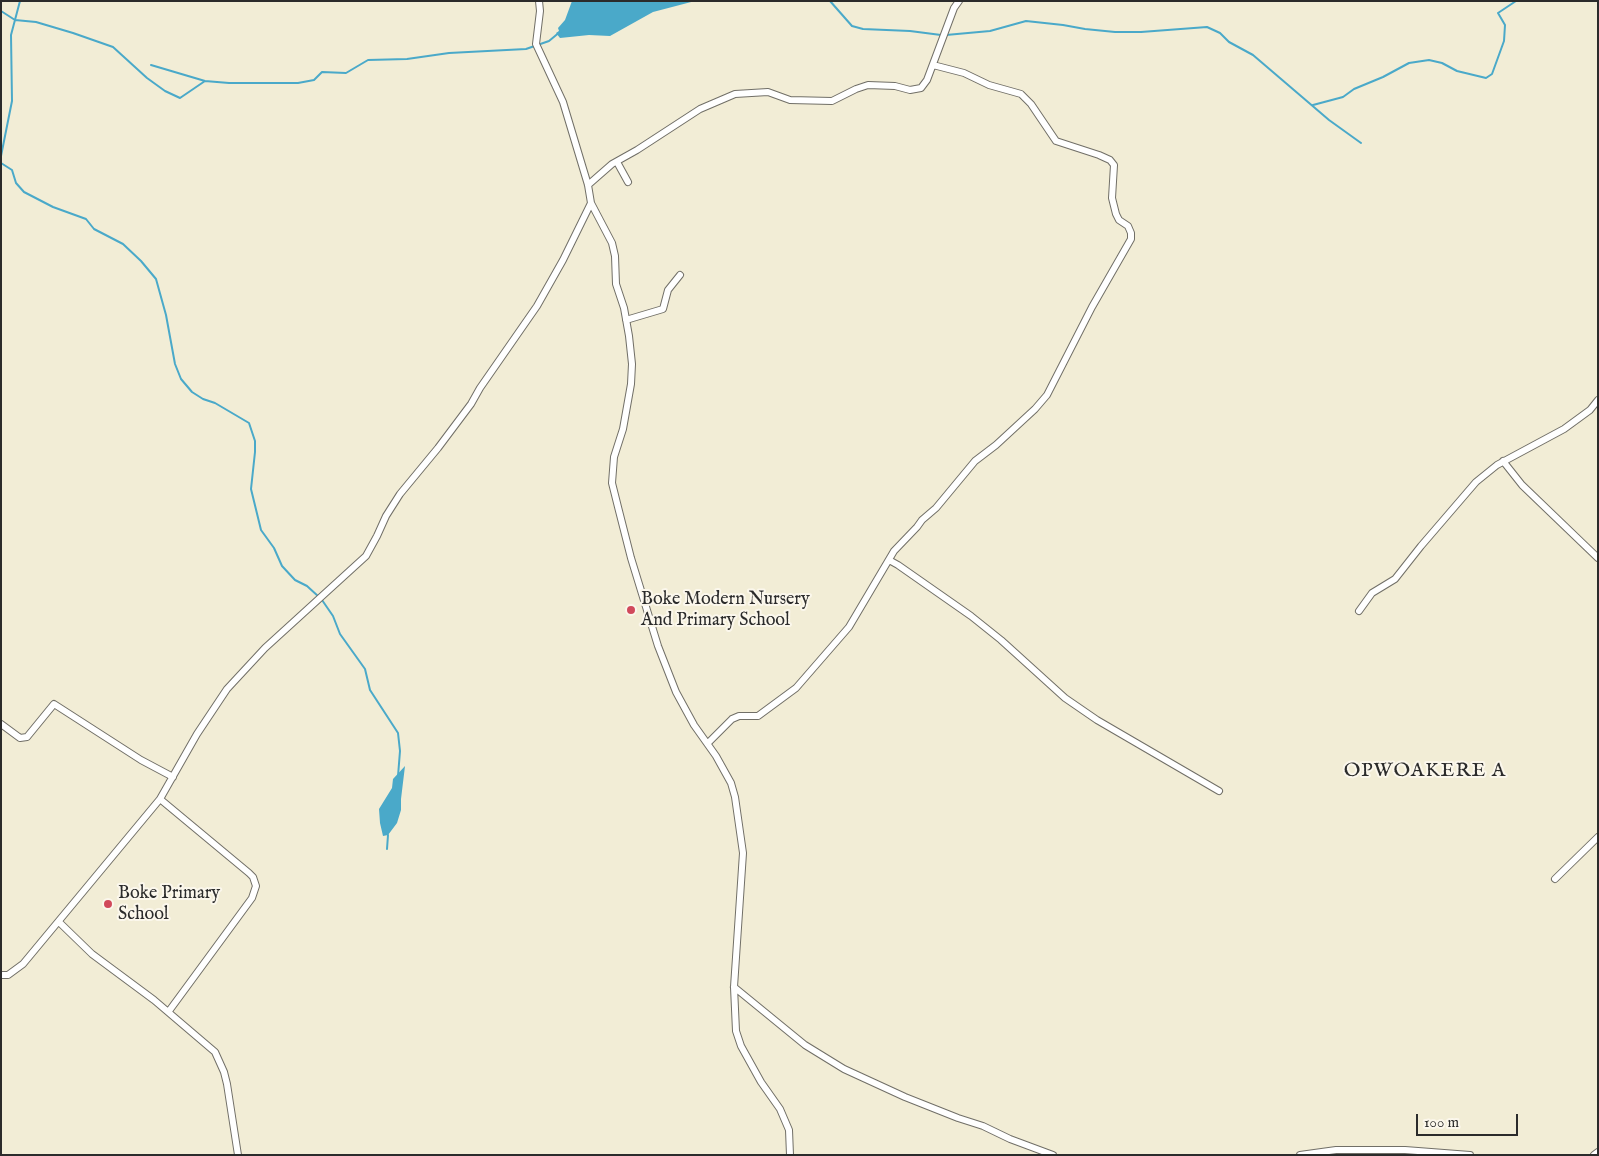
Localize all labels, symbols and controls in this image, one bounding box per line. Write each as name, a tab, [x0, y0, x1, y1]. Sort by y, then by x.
place label: Boke Modern Nursery And Primary School	[641, 589, 810, 632]
marker: Boke Modern Nursery And Primary School	[625, 604, 637, 616]
district label: OPWOAKERE A	[1342, 760, 1508, 784]
place label: Boke Primary School	[118, 883, 220, 926]
marker: Boke Primary School	[102, 898, 114, 910]
scale bar	[1419, 1104, 1522, 1136]
text: 100 m	[1424, 1113, 1459, 1132]

